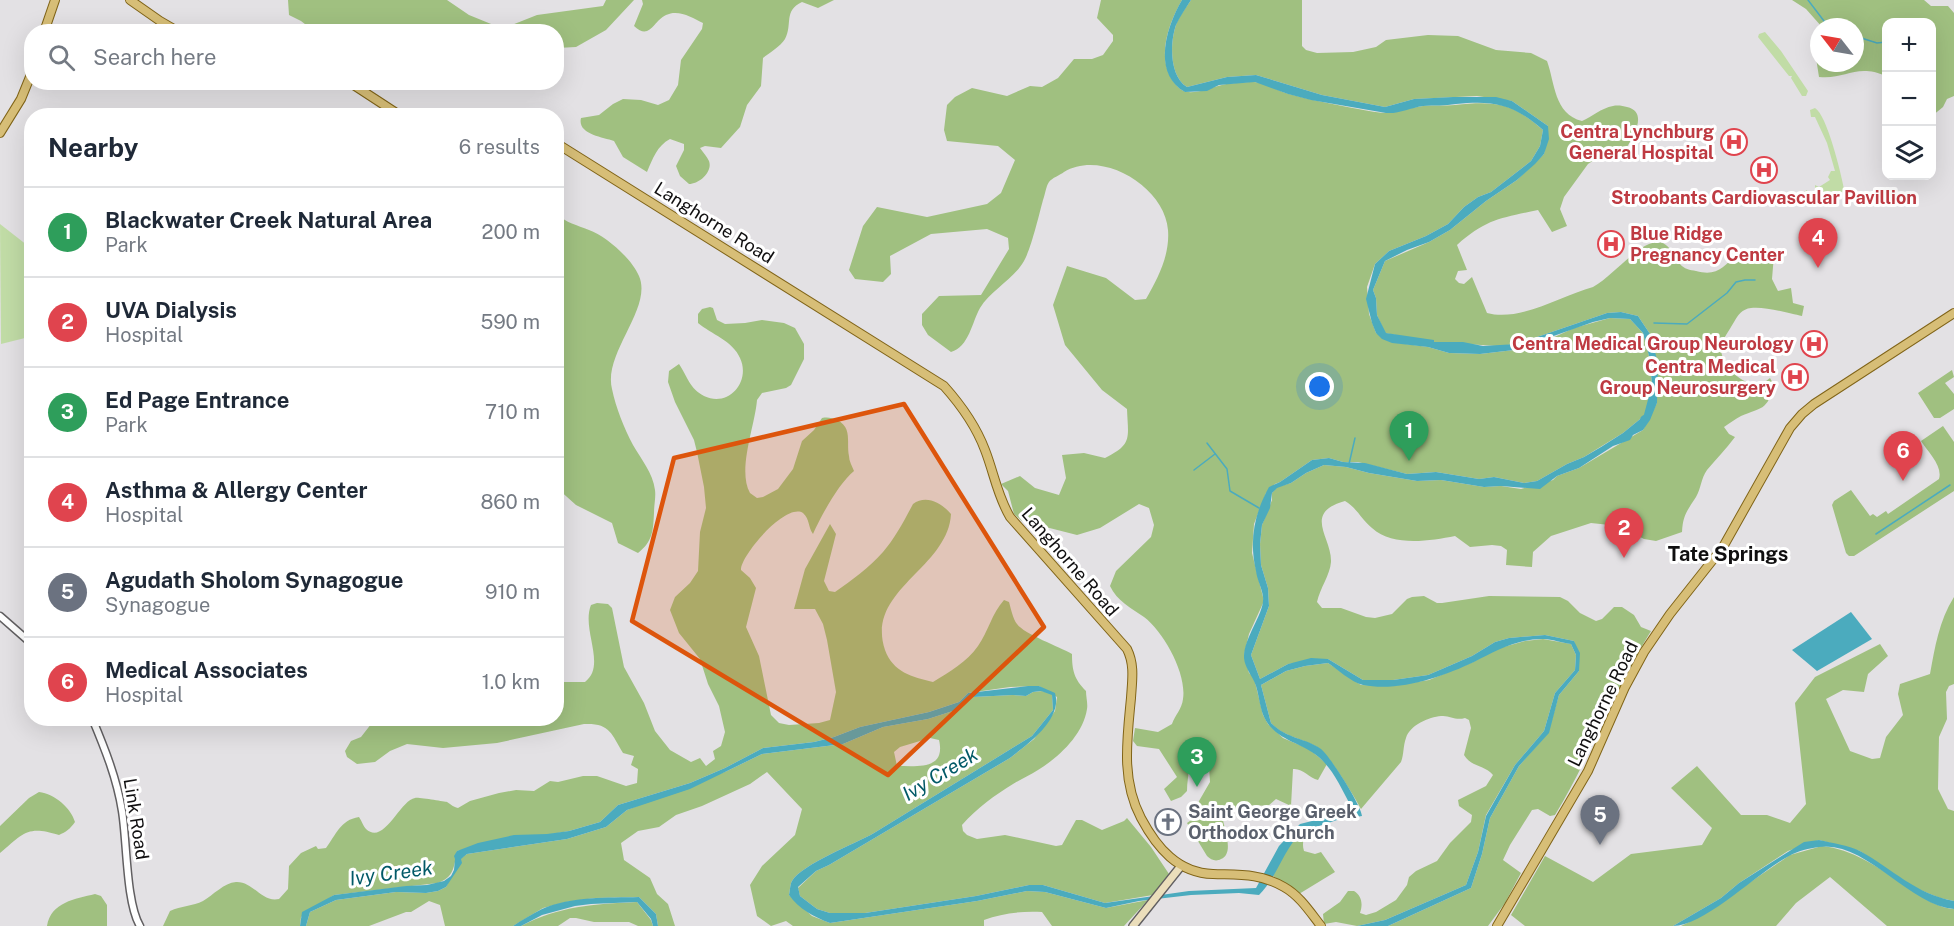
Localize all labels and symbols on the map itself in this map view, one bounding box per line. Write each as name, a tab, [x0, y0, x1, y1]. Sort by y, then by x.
north arrow	[1810, 18, 1864, 72]
place label: Centra Lynchburg General Hospital	[1560, 121, 1714, 163]
hospital icon: Centra Lynchburg General Hospital	[1719, 127, 1749, 157]
hospital icon: Stroobants Cardiovascular Pavillion	[1749, 155, 1779, 185]
street label: Langhorne Road	[651, 177, 778, 268]
place label: Stroobants Cardiovascular Pavillion	[1611, 187, 1917, 208]
pin: 4	[1798, 218, 1838, 268]
place label: Blue Ridge Pregnancy Center	[1630, 223, 1785, 265]
hospital icon: Blue Ridge Pregnancy Center	[1596, 229, 1626, 259]
hospital icon: Centra Medical Group Neurology	[1799, 329, 1829, 359]
place label: Centra Medical Group Neurology	[1512, 333, 1794, 354]
place label: Centra Medical Group Neurosurgery	[1600, 356, 1776, 398]
hospital icon: Centra Medical Group Neurosurgery	[1780, 362, 1810, 392]
your location	[1305, 372, 1334, 401]
pin: 1	[1390, 412, 1428, 461]
pin: 6	[1884, 432, 1922, 481]
street label: Langhorne Road	[1018, 503, 1123, 620]
pin: 2	[1604, 508, 1644, 558]
district label: Tate Springs	[1668, 542, 1788, 566]
street label: Langhorne Road	[1563, 638, 1642, 770]
pin: 3	[1178, 738, 1216, 787]
water label: Ivy Creek	[898, 742, 982, 806]
street label: Link Road	[120, 777, 153, 861]
pin: 5	[1580, 796, 1620, 845]
place label: Saint George Greek Orthodox Church	[1188, 801, 1357, 843]
church icon: Saint George Greek Orthodox Church	[1153, 807, 1183, 837]
water label: Ivy Creek	[348, 855, 434, 891]

